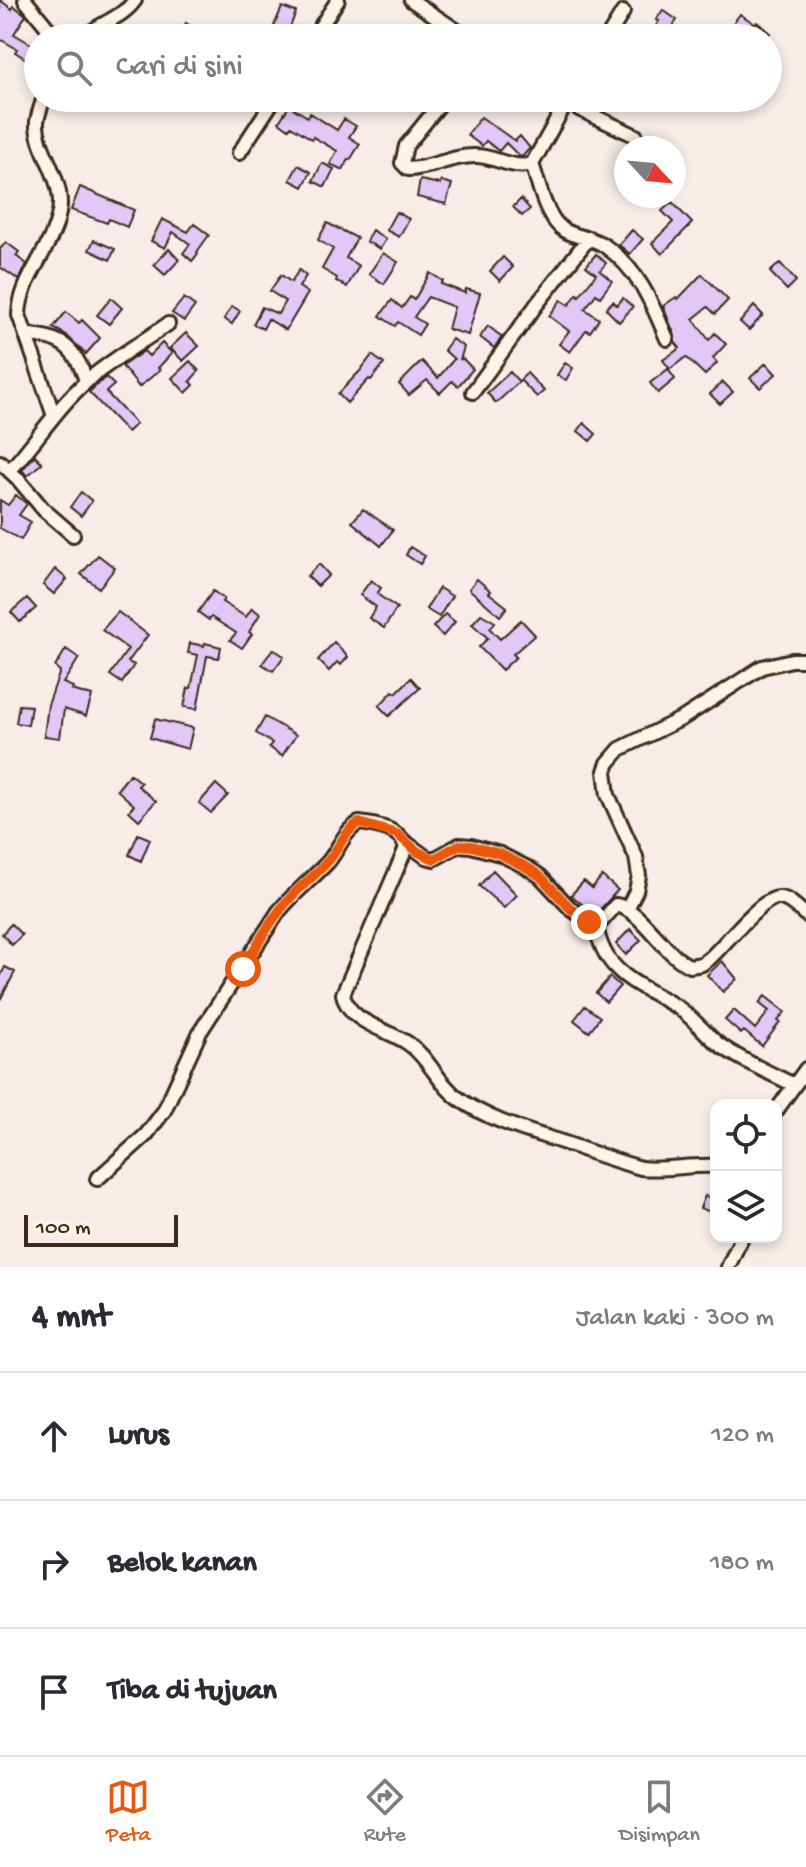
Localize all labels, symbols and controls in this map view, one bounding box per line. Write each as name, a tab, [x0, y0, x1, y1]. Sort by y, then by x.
search box	[24, 24, 782, 112]
icon: search	[52, 46, 96, 90]
text: Cari di sini	[116, 51, 243, 86]
north arrow	[614, 136, 686, 208]
route end	[571, 904, 607, 940]
route start	[225, 951, 261, 987]
map controls	[710, 1099, 782, 1243]
button: locate	[710, 1099, 782, 1171]
button: layers	[710, 1171, 782, 1243]
scale bar	[24, 1211, 178, 1247]
text: 100 m	[36, 1216, 91, 1242]
text: 4 mnt	[32, 1299, 110, 1339]
text: Jalan kaki · 300 m	[576, 1304, 774, 1335]
icon: ahead	[32, 1414, 76, 1458]
text: Lurus	[108, 1419, 169, 1454]
text: 120 m	[711, 1421, 774, 1452]
icon: right	[32, 1542, 76, 1586]
text: Belok kanan	[108, 1547, 257, 1582]
text: 180 m	[710, 1549, 774, 1580]
icon: arrive	[32, 1670, 76, 1714]
text: Tiba di tujuan	[108, 1675, 277, 1710]
tab: Peta	[106, 1775, 151, 1849]
tab: Rute	[363, 1775, 407, 1849]
tab: Disimpan	[619, 1775, 700, 1849]

